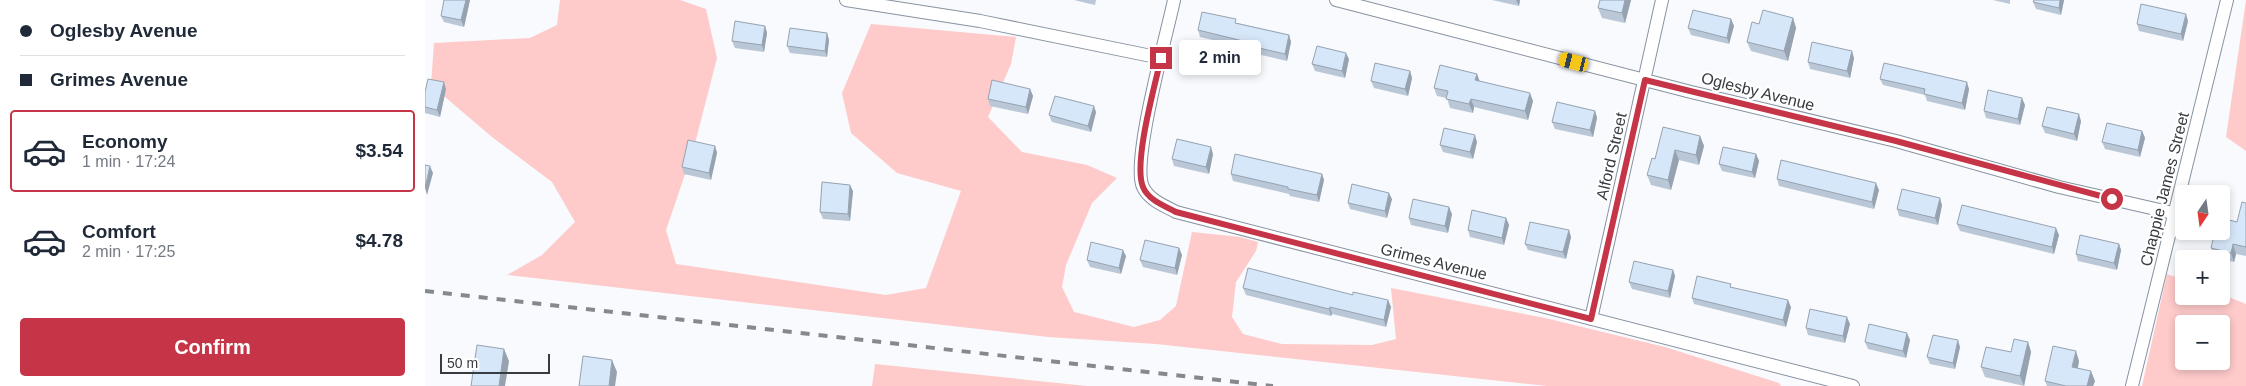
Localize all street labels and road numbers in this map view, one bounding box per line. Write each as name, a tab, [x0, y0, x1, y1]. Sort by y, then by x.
street label: Oglesby Avenue	[1699, 69, 1816, 114]
street label: Alford Street	[1593, 110, 1630, 201]
street label: Chappie James Street	[2137, 110, 2192, 268]
street label: Grimes Avenue	[1379, 240, 1489, 283]

